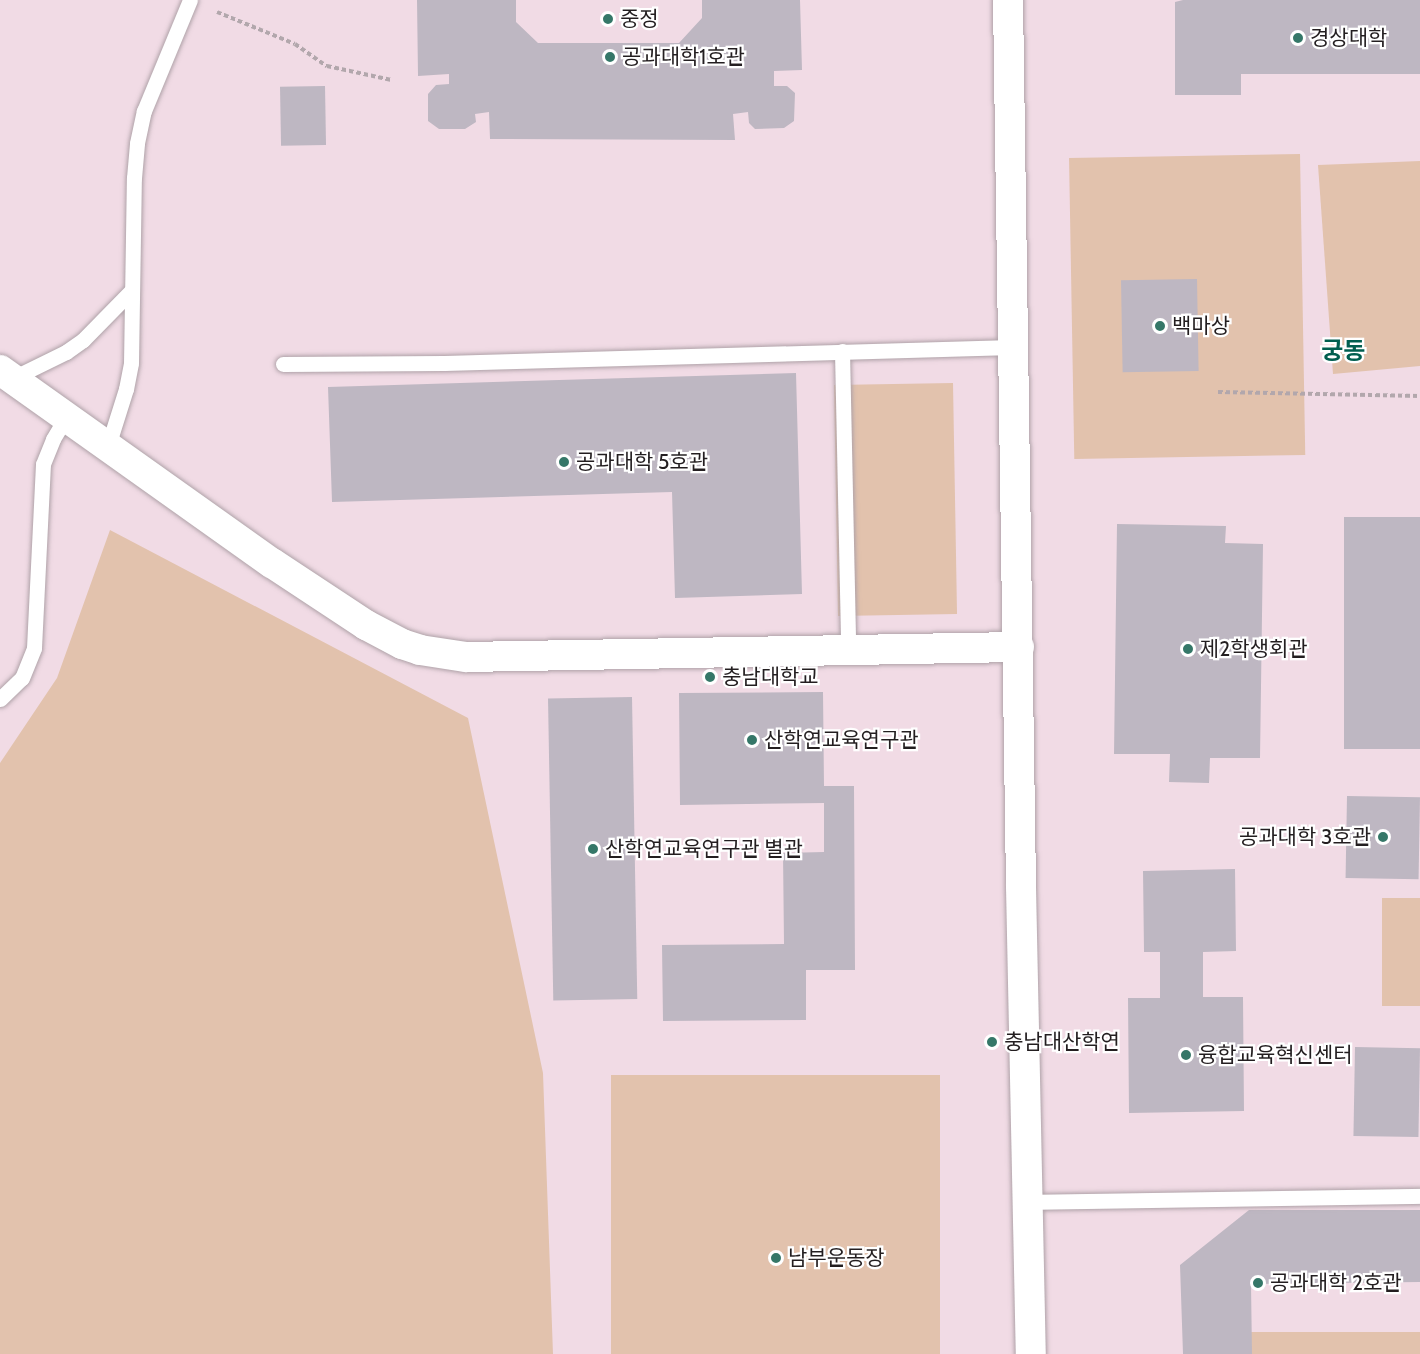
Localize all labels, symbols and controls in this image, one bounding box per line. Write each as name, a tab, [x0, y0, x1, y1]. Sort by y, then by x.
place label: 중정	[620, 6, 659, 32]
marker: 중정	[601, 12, 615, 26]
place label: 경상대학	[1310, 25, 1387, 51]
marker: 경상대학	[1291, 31, 1305, 45]
place label: 공과대학1호관	[622, 44, 745, 70]
marker: 공과대학1호관	[603, 50, 617, 64]
place label: 백마상	[1172, 313, 1230, 339]
marker: 백마상	[1153, 319, 1167, 333]
district label: 궁동	[1321, 337, 1365, 365]
place label: 공과대학 5호관	[576, 449, 708, 475]
marker: 공과대학 5호관	[557, 455, 571, 469]
place label: 제2학생회관	[1200, 636, 1308, 662]
marker: 제2학생회관	[1181, 642, 1195, 656]
place label: 충남대학교	[722, 664, 819, 690]
marker: 충남대학교	[703, 670, 717, 684]
place label: 산학연교육연구관	[764, 727, 919, 753]
marker: 산학연교육연구관	[745, 733, 759, 747]
place label: 공과대학 3호관	[1239, 824, 1371, 850]
marker: 공과대학 3호관	[1376, 830, 1390, 844]
place label: 산학연교육연구관 별관	[605, 836, 803, 862]
marker: 산학연교육연구관 별관	[586, 842, 600, 856]
place label: 충남대산학연	[1004, 1029, 1120, 1055]
marker: 충남대산학연	[985, 1035, 999, 1049]
place label: 융합교육혁신센터	[1198, 1042, 1353, 1068]
marker: 융합교육혁신센터	[1179, 1048, 1193, 1062]
place label: 남부운동장	[788, 1245, 885, 1271]
marker: 남부운동장	[769, 1251, 783, 1265]
place label: 공과대학 2호관	[1270, 1270, 1402, 1296]
marker: 공과대학 2호관	[1251, 1276, 1265, 1290]

